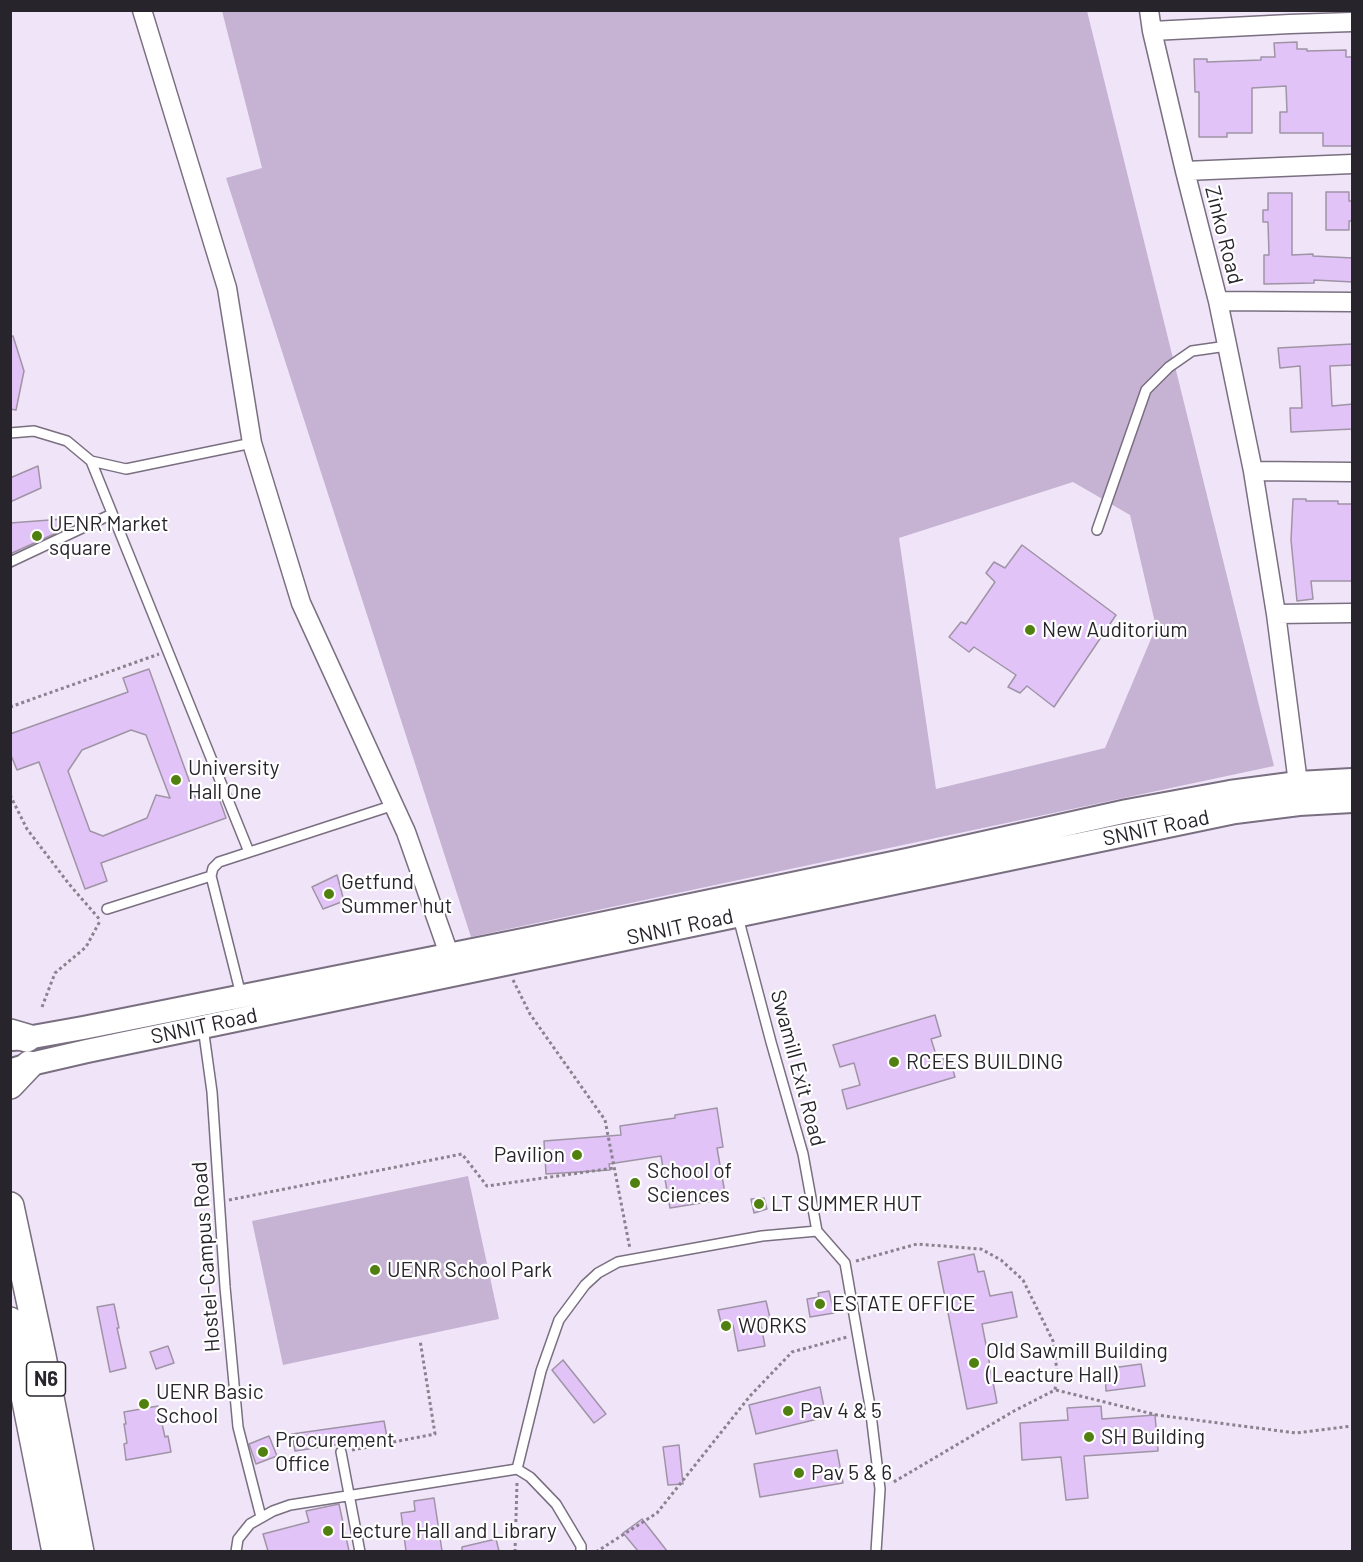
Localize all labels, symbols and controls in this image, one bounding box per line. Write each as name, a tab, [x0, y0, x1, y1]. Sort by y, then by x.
street label: Zinko Road	[1200, 183, 1248, 287]
place label: UENR Market square	[49, 511, 169, 561]
marker: UENR Market square	[30, 529, 44, 543]
place label: New Auditorium	[1042, 617, 1188, 643]
marker: New Auditorium	[1023, 623, 1037, 637]
place label: University Hall One	[188, 755, 279, 805]
marker: University Hall One	[169, 773, 183, 787]
street label: SNNIT Road	[1100, 804, 1212, 852]
place label: Getfund Summer hut	[341, 869, 452, 919]
marker: Getfund Summer hut	[322, 887, 336, 901]
street label: SNNIT Road	[624, 903, 736, 951]
street label: Swamill Exit Road	[765, 987, 831, 1149]
street label: SNNIT Road	[148, 1002, 260, 1050]
place label: RCEES BUILDING	[906, 1049, 1063, 1075]
marker: RCEES BUILDING	[887, 1055, 901, 1069]
place label: Pavilion	[494, 1142, 565, 1168]
marker: Pavilion	[570, 1148, 584, 1162]
place label: School of Sciences	[647, 1158, 732, 1208]
street label: Hostel-Campus Road	[187, 1161, 225, 1353]
marker: School of Sciences	[628, 1176, 642, 1190]
place label: LT SUMMER HUT	[771, 1191, 922, 1217]
marker: LT SUMMER HUT	[752, 1197, 766, 1211]
place label: UENR School Park	[387, 1257, 552, 1283]
marker: UENR School Park	[368, 1263, 382, 1277]
place label: ESTATE OFFICE	[832, 1291, 975, 1317]
marker: ESTATE OFFICE	[813, 1297, 827, 1311]
place label: WORKS	[738, 1313, 807, 1339]
marker: WORKS	[719, 1319, 733, 1333]
place label: Old Sawmill Building (Leacture Hall)	[986, 1338, 1168, 1388]
marker: Old Sawmill Building (Leacture Hall)	[967, 1356, 981, 1370]
road number: N6	[26, 1362, 66, 1396]
place label: UENR Basic School	[156, 1379, 264, 1429]
marker: UENR Basic School	[137, 1397, 151, 1411]
place label: Pav 4 & 5	[800, 1398, 882, 1424]
marker: Pav 4 & 5	[781, 1404, 795, 1418]
place label: SH Building	[1101, 1424, 1205, 1450]
place label: Procurement Office	[275, 1427, 395, 1477]
marker: SH Building	[1082, 1430, 1096, 1444]
marker: Procurement Office	[256, 1445, 270, 1459]
place label: Pav 5 & 6	[811, 1460, 892, 1486]
marker: Pav 5 & 6	[792, 1466, 806, 1480]
place label: Lecture Hall and Library	[340, 1518, 557, 1544]
marker: Lecture Hall and Library	[321, 1524, 335, 1538]

